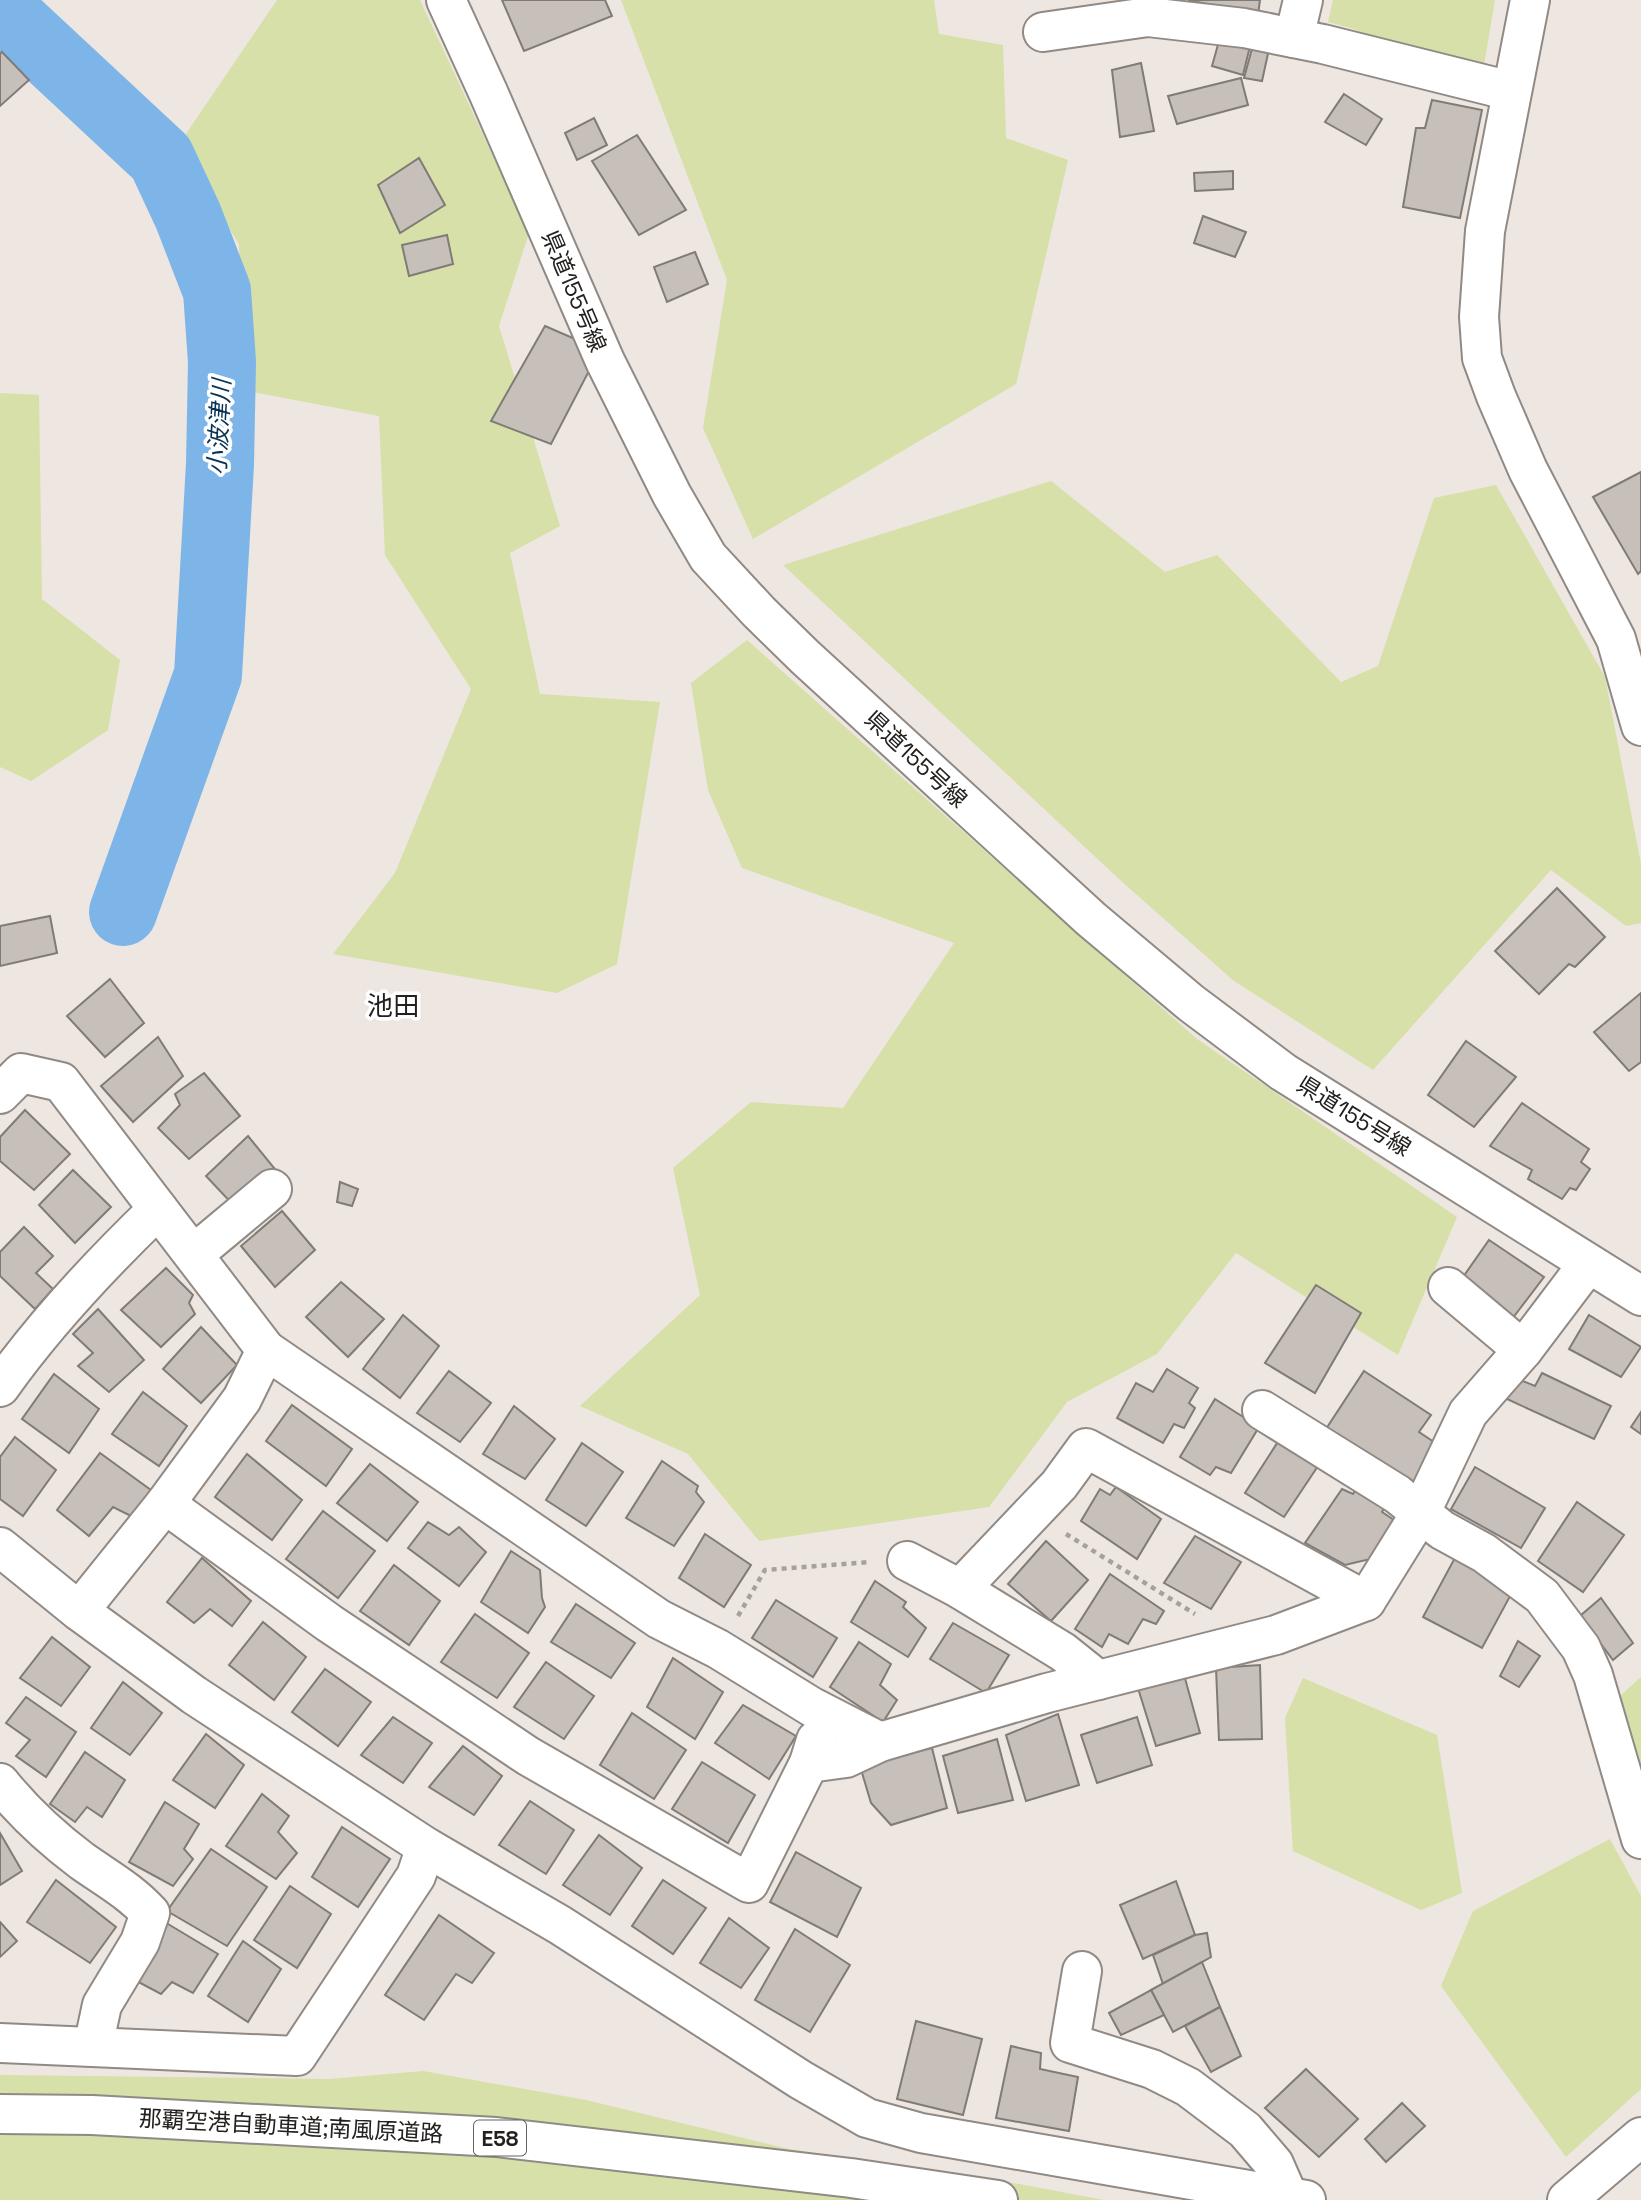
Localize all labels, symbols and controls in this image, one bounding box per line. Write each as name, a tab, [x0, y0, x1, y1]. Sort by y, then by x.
street label: 県道155号線	[535, 226, 613, 356]
water label: 小波津川	[201, 375, 237, 476]
street label: 県道155号線	[859, 704, 973, 814]
district label: 池田	[367, 989, 419, 1023]
street label: 県道155号線	[1291, 1069, 1417, 1163]
street label: 那覇空港自動車道;南風原道路	[138, 2103, 444, 2149]
road number: E58	[474, 2120, 526, 2156]

